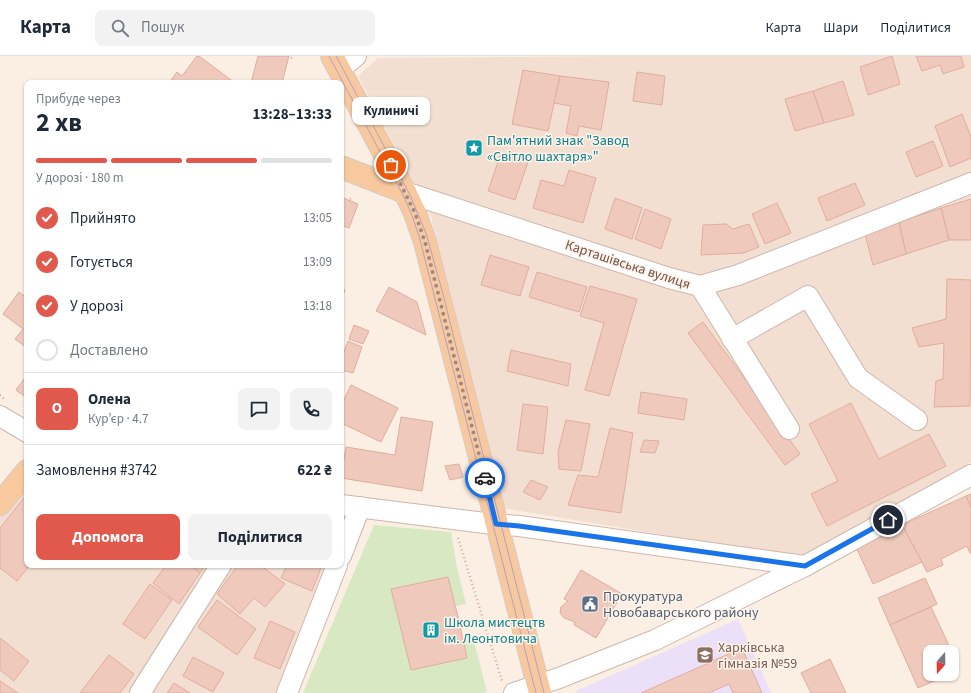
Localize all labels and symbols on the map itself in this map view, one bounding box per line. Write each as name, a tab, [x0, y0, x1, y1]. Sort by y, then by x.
callout: Кулиничі	[352, 97, 430, 125]
place label: Пам'ятний знак "Завод «Світло шахтаря»"	[487, 131, 630, 167]
place icon: Пам'ятний знак "Завод «Світло шахтаря»"	[464, 138, 484, 158]
pin	[374, 148, 408, 182]
street label: Карташівська вулиця	[562, 235, 693, 295]
courier	[465, 458, 505, 498]
pin	[871, 503, 905, 537]
place label: Прокуратура Новобаварського району	[603, 587, 759, 623]
public building icon: Прокуратура Новобаварського району	[580, 594, 600, 614]
place label: Школа мистецтв ім. Леонтовича	[444, 613, 545, 649]
building icon: Школа мистецтв ім. Леонтовича	[421, 620, 441, 640]
place label: Харківська гімназія №59	[718, 638, 797, 674]
school or university icon: Харківська гімназія №59	[695, 645, 715, 665]
north arrow	[923, 645, 959, 681]

